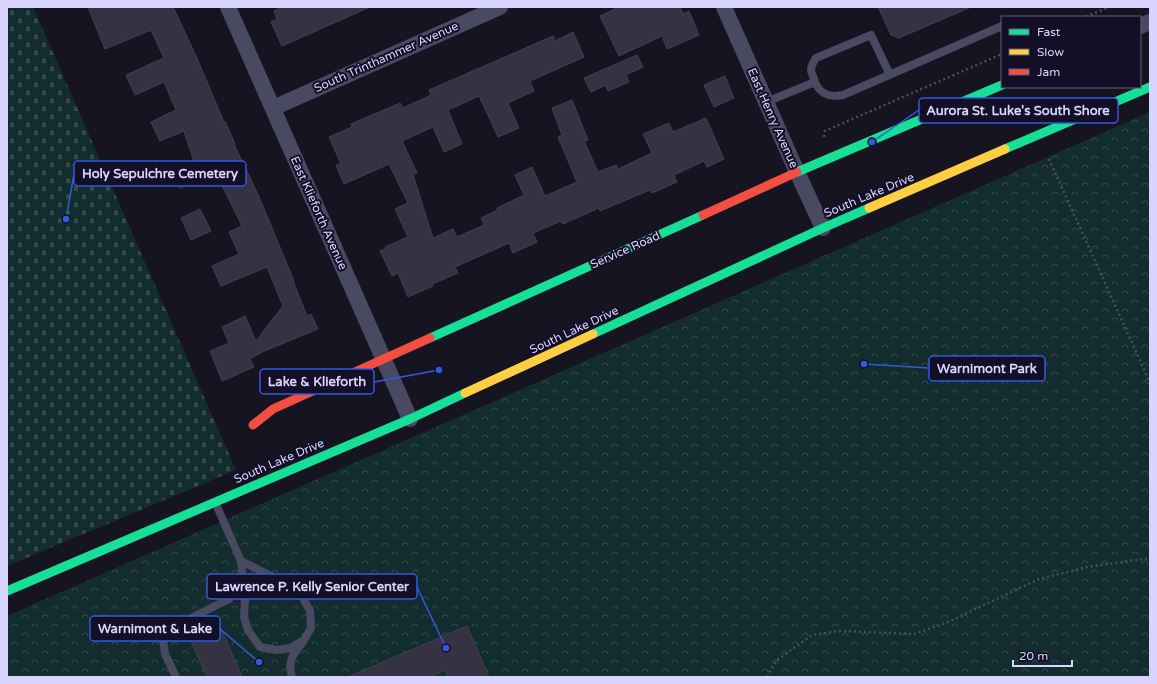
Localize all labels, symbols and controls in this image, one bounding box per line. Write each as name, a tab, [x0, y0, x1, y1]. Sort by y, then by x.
legend	[1001, 16, 1141, 88]
street label: South Trinthammer Avenue	[312, 19, 461, 95]
text: Fast	[1037, 25, 1061, 39]
text: Slow	[1037, 45, 1064, 59]
text: Jam	[1037, 65, 1060, 79]
street label: East Henry Avenue	[745, 66, 801, 170]
callout: Aurora St. Luke's South Shore	[919, 98, 1118, 123]
text: Aurora St. Luke's South Shore	[926, 103, 1110, 119]
street label: East Klieforth Avenue	[288, 154, 350, 272]
callout: Holy Sepulchre Cemetery	[74, 161, 246, 186]
text: Holy Sepulchre Cemetery	[82, 166, 238, 182]
street label: South Lake Drive	[822, 170, 916, 220]
street label: Service Road	[588, 228, 662, 272]
street label: South Lake Drive	[527, 303, 621, 357]
callout: Warnimont Park	[929, 356, 1045, 381]
text: Warnimont Park	[937, 361, 1037, 377]
callout: Lake & Klieforth	[260, 369, 374, 394]
text: Lake & Klieforth	[268, 374, 366, 390]
street label: South Lake Drive	[232, 436, 326, 486]
callout: Lawrence P. Kelly Senior Center	[207, 574, 417, 599]
text: Lawrence P. Kelly Senior Center	[215, 579, 410, 595]
callout: Warnimont & Lake	[90, 616, 220, 641]
text: Warnimont & Lake	[98, 621, 213, 637]
scale bar	[1013, 642, 1072, 668]
text: 20 m	[1019, 649, 1048, 663]

